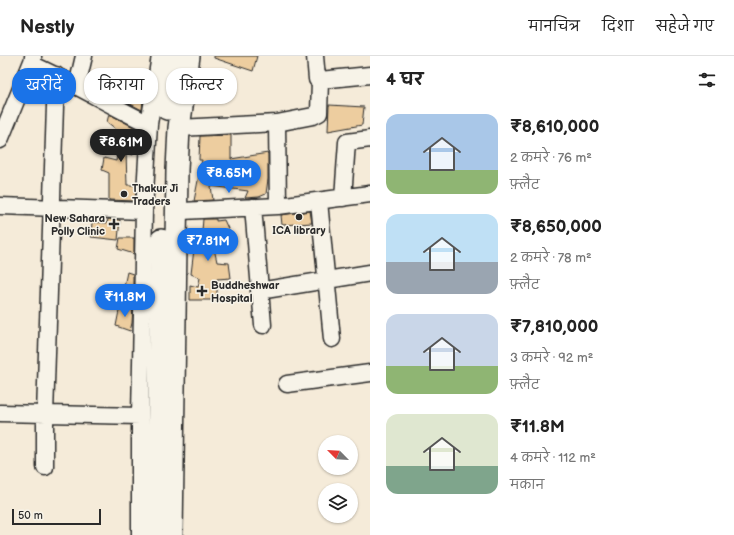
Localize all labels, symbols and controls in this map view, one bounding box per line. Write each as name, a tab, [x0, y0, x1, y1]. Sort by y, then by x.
text: Nestly	[20, 16, 74, 39]
text: मानचित्र	[529, 18, 580, 35]
text: दिशा	[602, 18, 634, 35]
text: सहेजे गए	[656, 18, 714, 35]
chip: खरीदें	[12, 68, 76, 104]
chip: किराया	[84, 68, 158, 104]
chip: फ़िल्टर	[166, 68, 237, 104]
icon: filters	[696, 69, 718, 91]
text: 4 घर	[386, 70, 423, 90]
text: ₹8,610,000	[510, 117, 599, 137]
pin: ₹8.61M	[88, 129, 154, 163]
icon: home	[418, 130, 466, 178]
text: ₹8.61M	[99, 134, 143, 150]
text: 2 कमरे · 76 m²	[510, 150, 592, 166]
pin: ₹8.65M	[196, 160, 262, 194]
text: ₹8.65M	[206, 165, 252, 181]
text: फ़्लैट	[510, 177, 540, 193]
place label: Thakur Ji Traders	[132, 182, 178, 208]
marker: Thakur Ji Traders	[119, 189, 129, 199]
place label: New Sahara Polly Clinic	[44, 212, 105, 238]
marker: ICA library	[294, 212, 304, 222]
text: ₹8,650,000	[510, 217, 602, 237]
marker: New Sahara Polly Clinic	[108, 218, 120, 230]
place label: ICA library	[272, 224, 326, 237]
pin: ₹7.81M	[175, 228, 241, 262]
icon: home	[418, 230, 466, 278]
text: ₹7.81M	[186, 233, 230, 249]
text: 2 कमरे · 78 m²	[510, 250, 592, 266]
text: फ़्लैट	[510, 277, 540, 293]
place label: Buddheshwar Hospital	[211, 279, 280, 305]
pin: ₹11.8M	[92, 284, 158, 318]
marker: Buddheshwar Hospital	[196, 285, 208, 297]
text: ₹11.8M	[104, 289, 146, 305]
text: ₹7,810,000	[510, 317, 598, 337]
icon: home	[418, 330, 466, 378]
text: 3 कमरे · 92 m²	[510, 350, 593, 366]
text: फ़्लैट	[510, 377, 540, 393]
text: ₹11.8M	[510, 417, 565, 437]
icon: home	[418, 430, 466, 478]
north arrow	[318, 435, 358, 475]
map controls	[318, 435, 358, 523]
text: 4 कमरे · 112 m²	[510, 450, 596, 466]
text: मकान	[510, 477, 544, 493]
button: layers	[318, 483, 358, 523]
scale bar	[12, 507, 101, 526]
text: 50 m	[18, 509, 43, 522]

